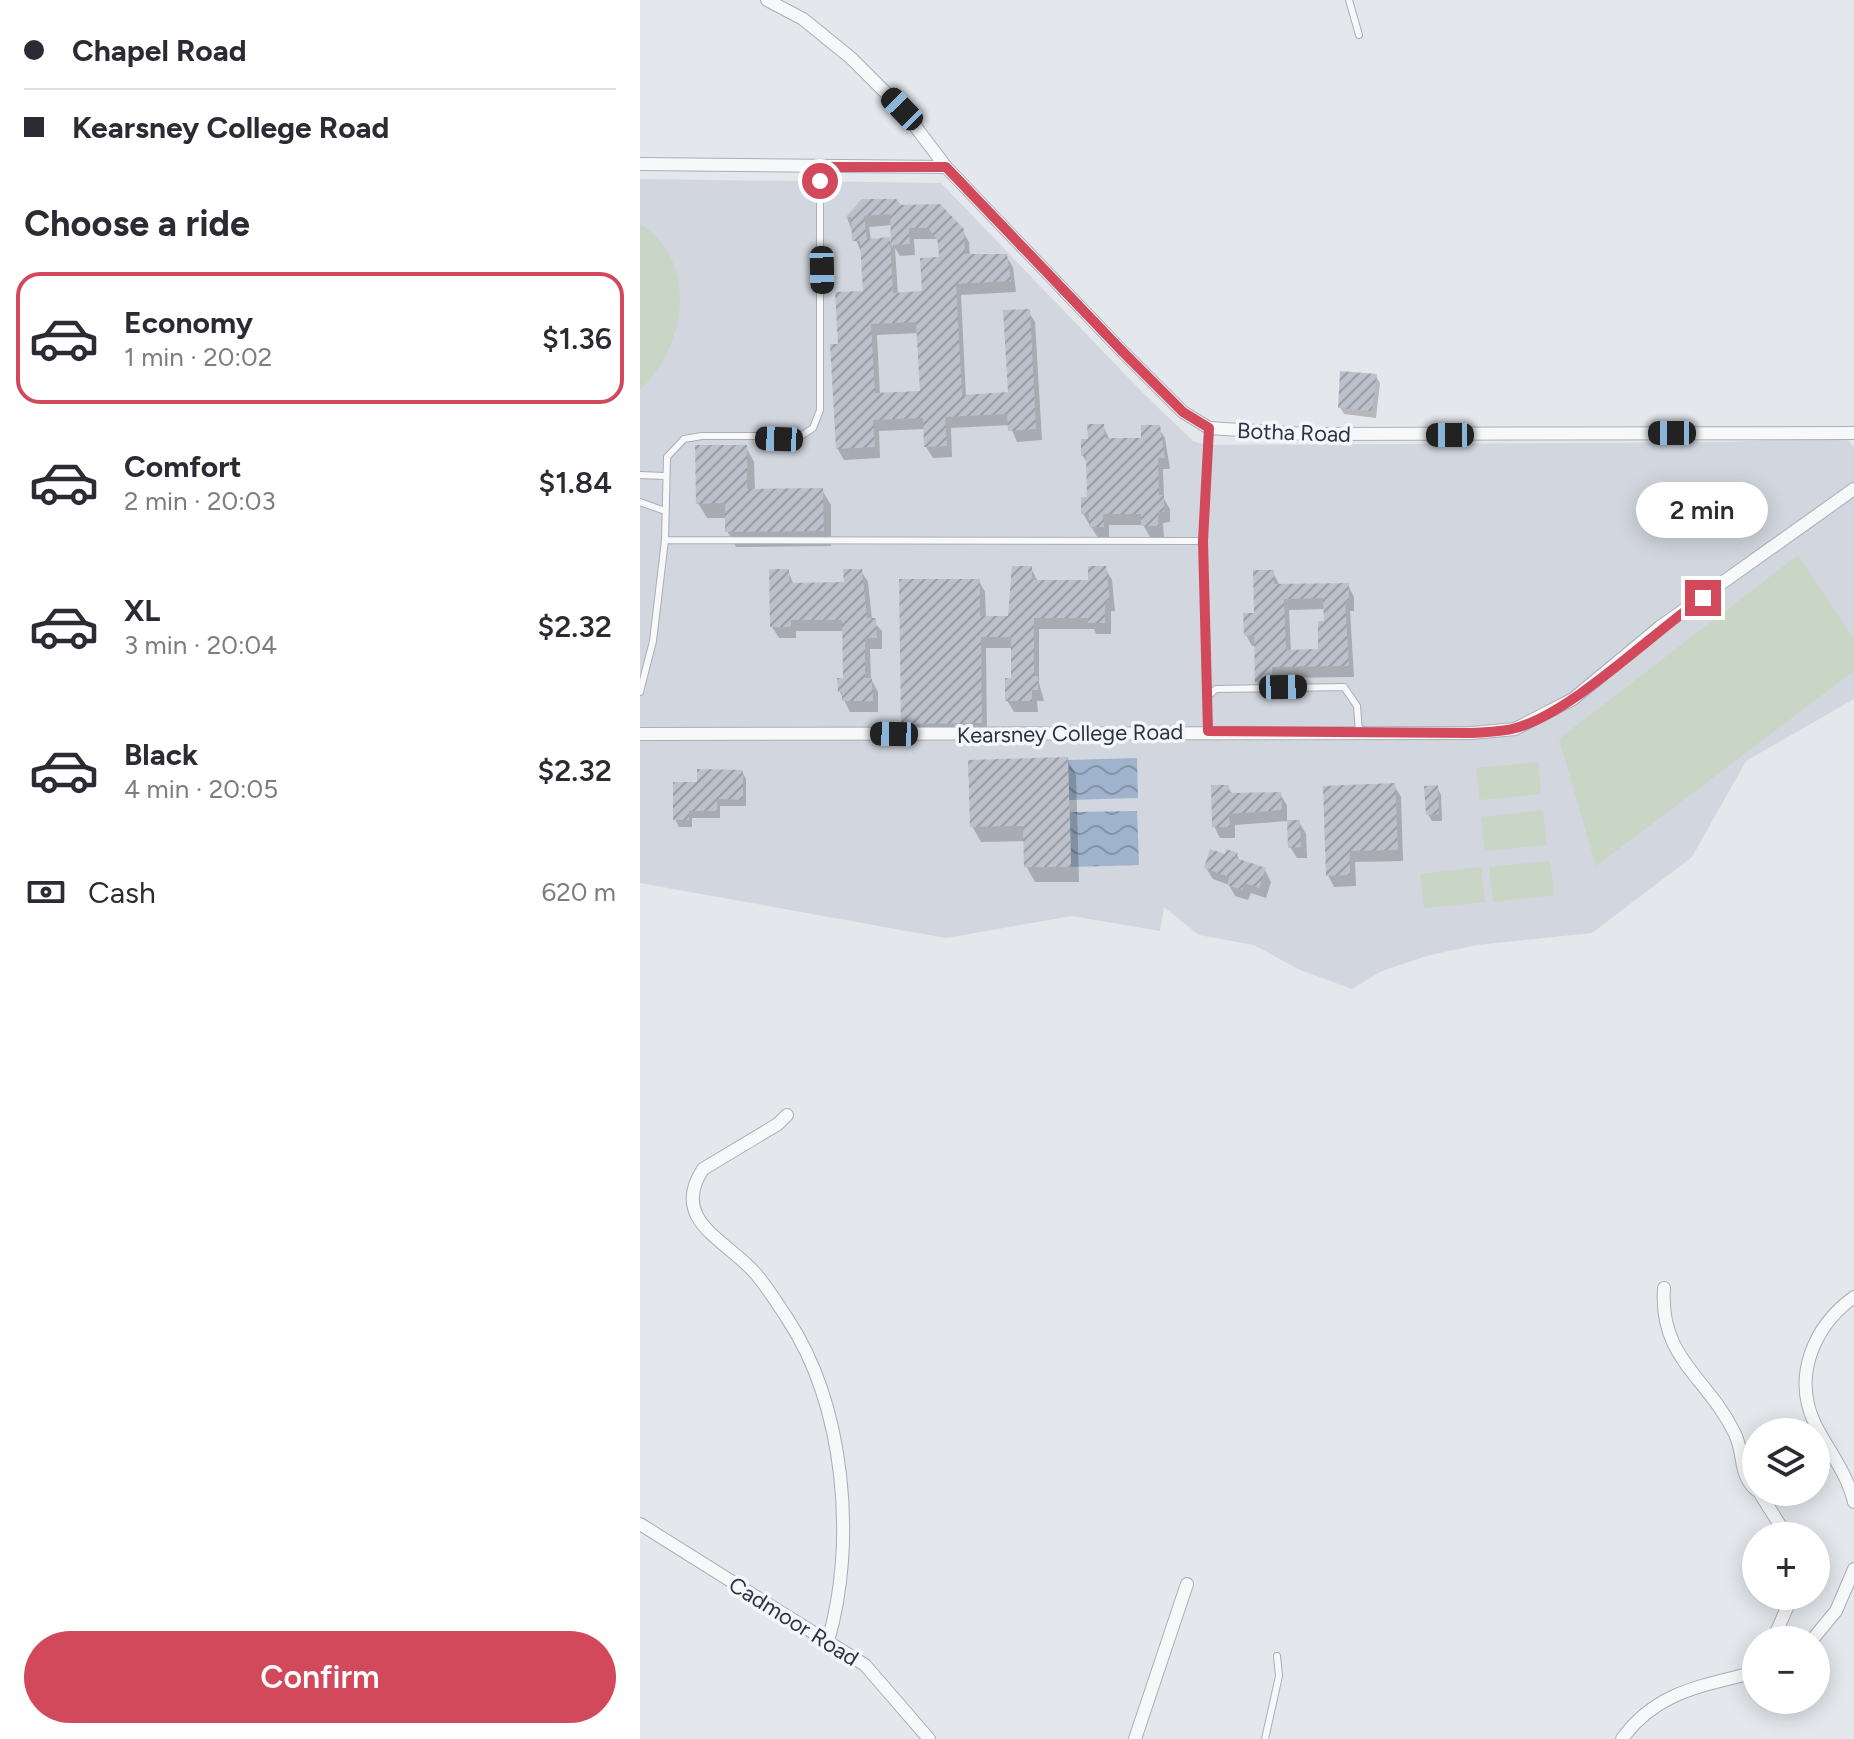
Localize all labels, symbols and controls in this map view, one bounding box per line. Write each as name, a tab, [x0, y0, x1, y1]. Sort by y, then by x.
text: Chapel Road	[72, 32, 247, 69]
car	[877, 83, 927, 135]
text: Kearsney College Road	[72, 109, 389, 146]
route start	[802, 163, 838, 199]
text: Choose a ride	[24, 202, 250, 245]
car	[810, 246, 834, 294]
icon: car	[28, 302, 100, 374]
text: Economy	[124, 304, 253, 341]
text: $1.36	[542, 320, 612, 357]
text: 1 min · 20:02	[124, 341, 272, 373]
street label: Botha Road	[1236, 417, 1351, 448]
car	[1648, 421, 1696, 445]
car	[1426, 423, 1474, 447]
car	[755, 426, 803, 452]
icon: car	[28, 446, 100, 518]
text: Comfort	[124, 448, 242, 485]
text: $1.84	[539, 464, 612, 501]
callout: 2 min	[1637, 482, 1769, 538]
text: 2 min · 20:03	[124, 485, 276, 517]
text: 2 min	[1670, 494, 1734, 526]
route end	[1685, 580, 1721, 616]
icon: car	[28, 590, 100, 662]
text: XL	[124, 592, 160, 629]
text: $2.32	[538, 608, 612, 645]
text: 3 min · 20:04	[124, 629, 277, 661]
car	[1259, 675, 1307, 699]
street label: Kearsney College Road	[957, 718, 1183, 749]
car	[870, 722, 918, 746]
icon: car	[28, 734, 100, 806]
text: Black	[124, 736, 198, 773]
text: $2.32	[538, 752, 612, 789]
text: 4 min · 20:05	[124, 773, 278, 805]
icon: cash	[24, 870, 68, 914]
text: Cash	[88, 874, 156, 911]
text: 620 m	[542, 876, 616, 908]
map controls	[1742, 1418, 1830, 1714]
button: layers	[1742, 1418, 1830, 1506]
button: +	[1742, 1522, 1830, 1610]
street label: Cadmoor Road	[724, 1571, 864, 1672]
button: −	[1742, 1626, 1830, 1714]
button: Confirm	[24, 1631, 616, 1723]

